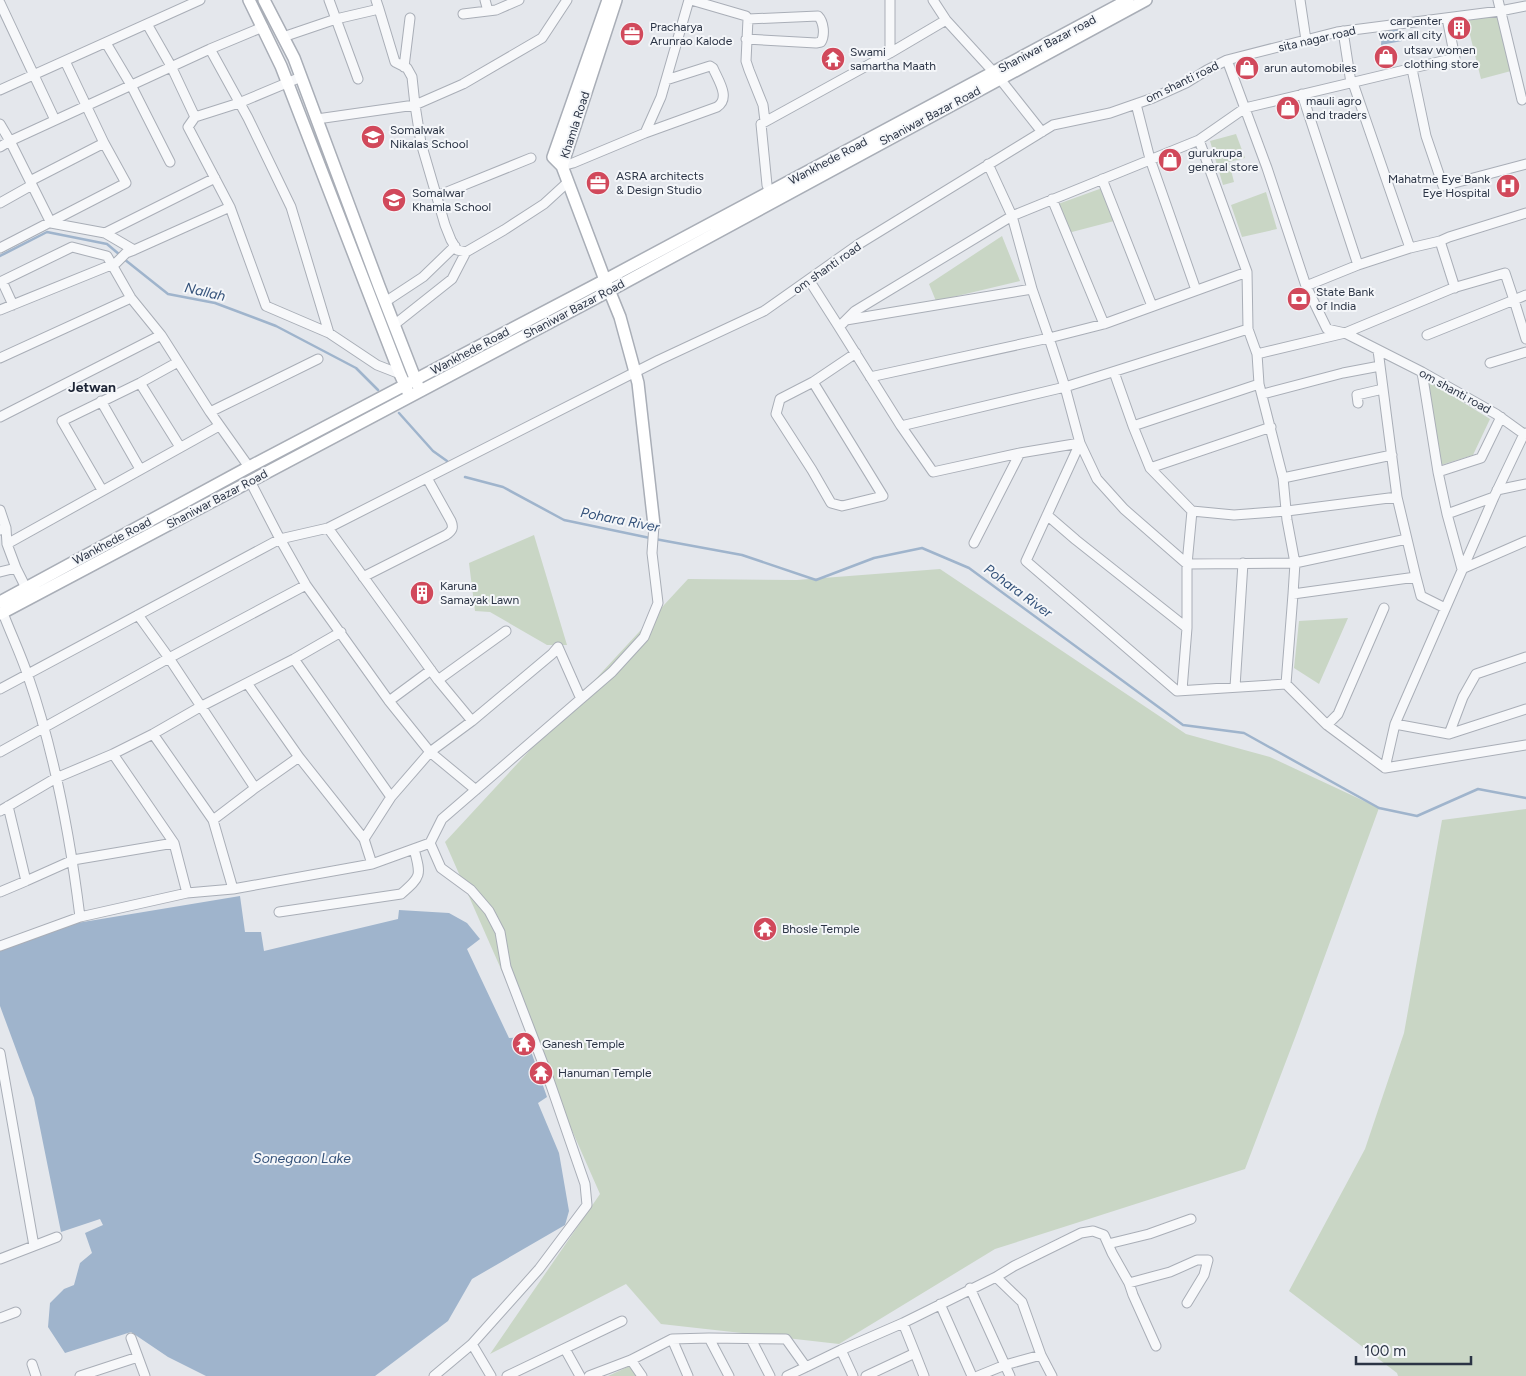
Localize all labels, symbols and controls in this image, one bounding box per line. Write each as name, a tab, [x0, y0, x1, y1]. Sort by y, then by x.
street label: Shaniwar Bazar road	[996, 12, 1098, 76]
place label: carpenter work all city	[1378, 14, 1443, 42]
building icon: carpenter work all city	[1446, 15, 1472, 41]
place label: Pracharya Arunrao Kalode	[650, 20, 733, 48]
office icon: Pracharya Arunrao Kalode	[619, 21, 645, 47]
street label: sita nagar road	[1277, 23, 1357, 55]
place label: utsav women clothing store	[1404, 43, 1479, 71]
shop icon: utsav women clothing store	[1373, 44, 1399, 70]
place label: Swami samartha Maath	[850, 45, 936, 73]
temple icon: Swami samartha Maath	[820, 46, 846, 72]
shop icon: arun automobiles	[1234, 55, 1260, 81]
street label: om shanti road	[1143, 58, 1221, 106]
place label: arun automobiles	[1264, 61, 1357, 75]
street label: Shaniwar Bazar Road	[877, 83, 983, 149]
street label: Khamla Road	[558, 90, 592, 160]
place label: mauli agro and traders	[1306, 94, 1367, 122]
shop icon: mauli agro and traders	[1275, 95, 1301, 121]
place label: Somalwak Nikalas School	[390, 123, 468, 151]
school or university icon: Somalwak Nikalas School	[360, 124, 386, 150]
street label: Wankhede Road	[786, 134, 870, 188]
place label: gurukrupa general store	[1188, 146, 1259, 174]
shop icon: gurukrupa general store	[1157, 147, 1183, 173]
place label: ASRA architects & Design Studio	[616, 169, 704, 197]
office icon: ASRA architects & Design Studio	[585, 170, 611, 196]
place label: Mahatme Eye Bank Eye Hospital	[1388, 172, 1490, 200]
hospital icon: Mahatme Eye Bank Eye Hospital	[1495, 173, 1521, 199]
place label: Somalwar Khamla School	[412, 186, 491, 214]
school or university icon: Somalwar Khamla School	[381, 187, 407, 213]
street label: om shanti road	[790, 239, 864, 297]
street label: Shaniwar Bazar Road	[521, 276, 627, 342]
water label: Nallah	[183, 279, 227, 305]
place label: State Bank of India	[1316, 285, 1374, 313]
bank icon: State Bank of India	[1286, 286, 1312, 312]
street label: Wankhede Road	[428, 324, 512, 378]
street label: om shanti road	[1417, 366, 1493, 416]
district label: Jetwan	[68, 379, 116, 396]
street label: Shaniwar Bazar Road	[164, 466, 270, 532]
water label: Pohara River	[579, 504, 662, 536]
street label: Wankhede Road	[70, 514, 154, 568]
water label: Pohara River	[981, 561, 1056, 622]
place label: Karuna Samayak Lawn	[440, 579, 519, 607]
building icon: Karuna Samayak Lawn	[409, 580, 435, 606]
temple icon: Bhosle Temple	[752, 916, 778, 942]
place label: Bhosle Temple	[782, 922, 860, 936]
temple icon: Ganesh Temple	[511, 1031, 537, 1057]
place label: Ganesh Temple	[542, 1037, 625, 1051]
temple icon: Hanuman Temple	[528, 1060, 554, 1086]
place label: Hanuman Temple	[558, 1066, 652, 1080]
water label: Sonegaon Lake	[253, 1150, 351, 1167]
scale bar	[1356, 1334, 1471, 1366]
text: 100 m	[1364, 1342, 1406, 1360]

